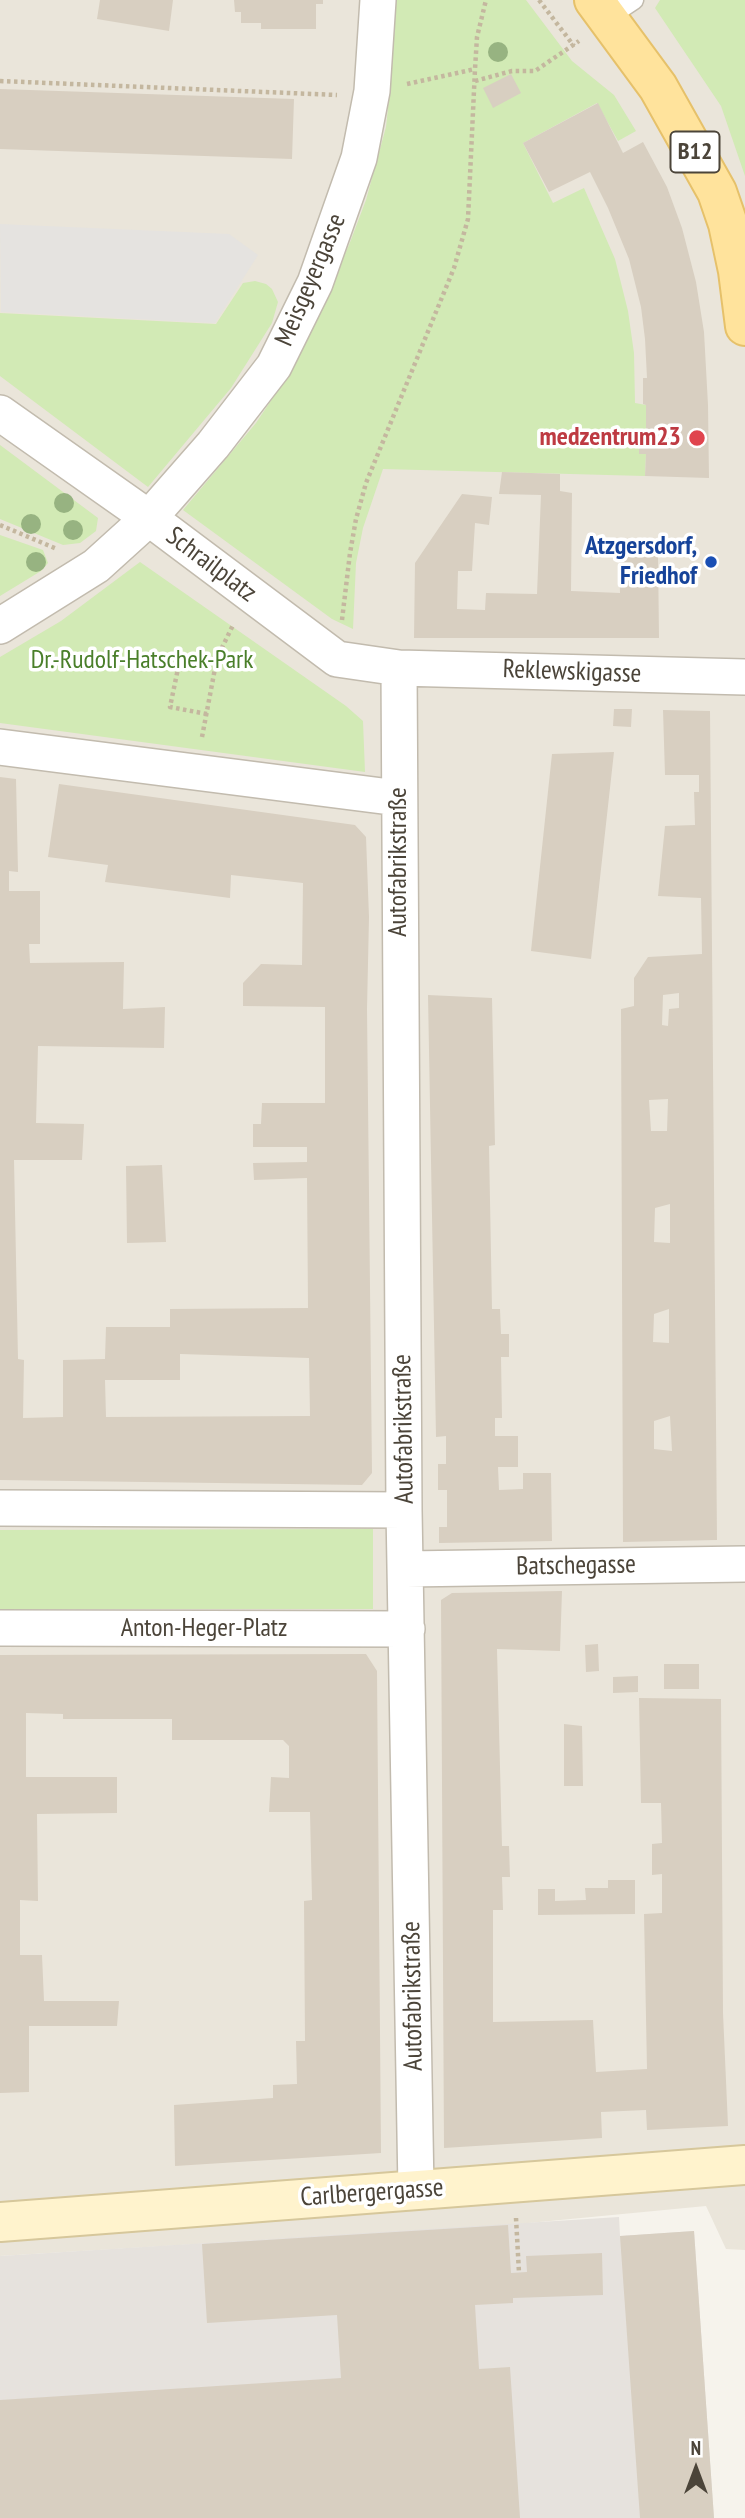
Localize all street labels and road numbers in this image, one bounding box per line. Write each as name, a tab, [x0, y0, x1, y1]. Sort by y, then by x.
road number: B12	[670, 132, 720, 172]
street label: Meisgeyergasse	[269, 209, 353, 351]
street label: Schrailplatz	[160, 521, 262, 609]
street label: Reklewskigasse	[502, 654, 642, 690]
street label: Autofabrikstraße	[383, 787, 415, 937]
street label: Autofabrikstraße	[387, 1354, 421, 1504]
street label: Batschegasse	[516, 1549, 636, 1583]
street label: Anton-Heger-Platz	[121, 1613, 287, 1645]
street label: Autofabrikstraße	[396, 1921, 430, 2071]
street label: Carlbergergasse	[299, 2172, 445, 2214]

